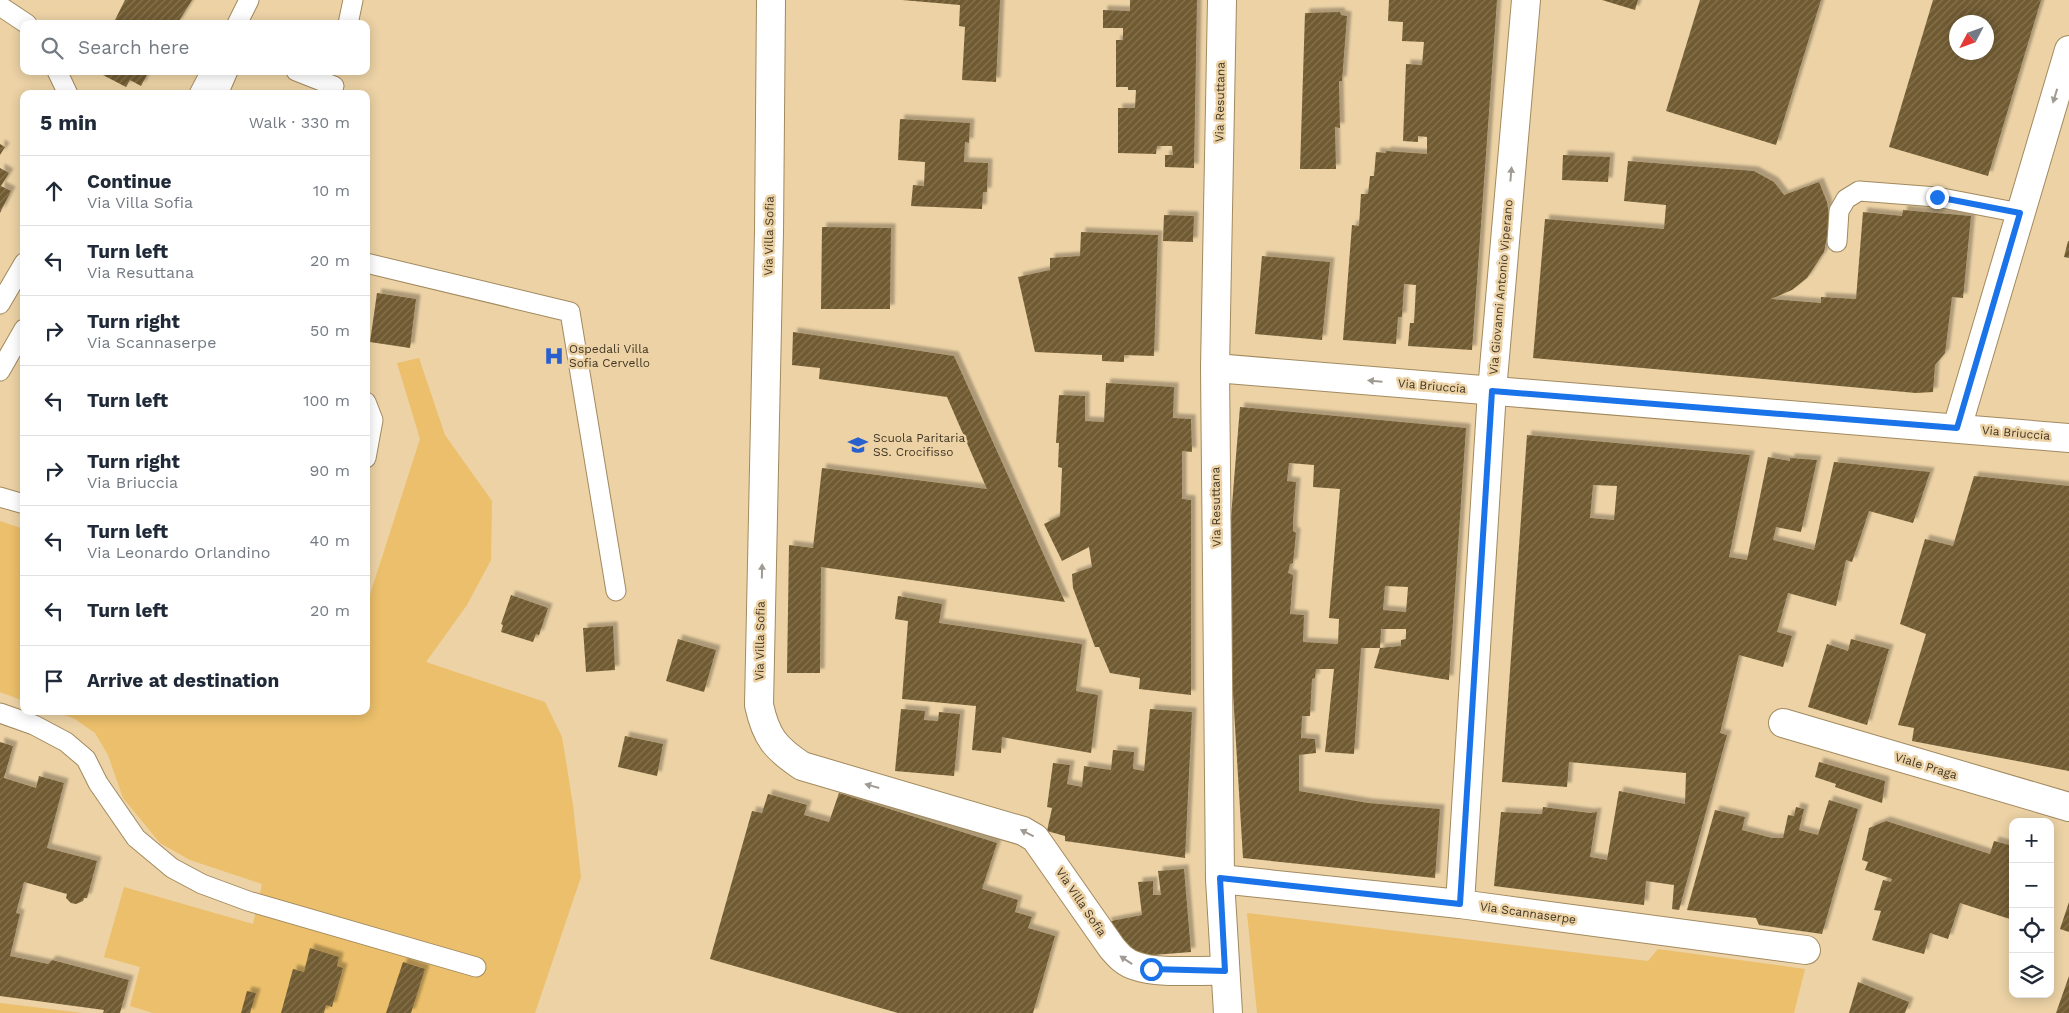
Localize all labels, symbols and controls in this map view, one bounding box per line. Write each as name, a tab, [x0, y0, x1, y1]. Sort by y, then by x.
north arrow	[1949, 15, 1994, 60]
search box	[20, 20, 370, 75]
icon: search	[38, 34, 66, 62]
text: Search here	[78, 36, 189, 59]
street label: Via Resuttana	[1212, 62, 1228, 142]
one-way arrow	[2051, 89, 2059, 104]
text: 5 min	[40, 110, 97, 135]
text: Walk · 330 m	[249, 113, 350, 132]
one-way arrow	[1507, 166, 1515, 182]
text: Continue	[87, 170, 171, 193]
icon: ahead	[40, 177, 68, 205]
text: 10 m	[313, 181, 350, 200]
route end	[1926, 186, 1949, 209]
text: Via Villa Sofia	[87, 193, 193, 212]
street label: Via Villa Sofia	[761, 196, 777, 276]
street label: Via Giovanni Antonio Viperano	[1486, 199, 1516, 375]
text: Turn left	[87, 240, 168, 263]
icon: left	[40, 247, 68, 275]
text: 20 m	[310, 251, 350, 270]
text: Via Resuttana	[87, 263, 194, 282]
text: Turn right	[87, 310, 180, 333]
icon: right	[40, 317, 68, 345]
text: 50 m	[310, 321, 350, 340]
text: Via Scannaserpe	[87, 333, 216, 352]
place label: Ospedali Villa Sofia Cervello	[569, 342, 650, 370]
hospital icon: Ospedali Villa Sofia Cervello	[543, 345, 565, 367]
street label: Via Briuccia	[1397, 376, 1467, 396]
one-way arrow	[1367, 377, 1383, 385]
icon: left	[40, 387, 68, 415]
text: Turn left	[87, 389, 168, 412]
text: 100 m	[303, 391, 350, 410]
street label: Via Briuccia	[1981, 423, 2051, 443]
place label: Scuola Paritaria SS. Crocifisso	[873, 431, 965, 459]
school or university icon: Scuola Paritaria SS. Crocifisso	[847, 434, 869, 456]
text: Turn right	[87, 450, 180, 473]
icon: right	[40, 457, 68, 485]
text: 90 m	[309, 461, 350, 480]
street label: Via Resuttana	[1208, 467, 1224, 547]
text: Via Briuccia	[87, 473, 178, 492]
text: Turn left	[87, 520, 168, 543]
icon: left	[40, 527, 68, 555]
text: 40 m	[310, 531, 350, 550]
text: Via Leonardo Orlandino	[87, 543, 270, 562]
one-way arrow	[758, 562, 766, 578]
icon: left	[40, 597, 68, 625]
text: Turn left	[87, 599, 168, 622]
text: 20 m	[310, 601, 350, 620]
street label: Via Villa Sofia	[752, 601, 768, 681]
icon: arrive	[40, 667, 68, 695]
text: Arrive at destination	[87, 669, 279, 692]
street label: Viale Praga	[1893, 750, 1959, 782]
one-way arrow	[864, 782, 879, 790]
map controls	[2009, 818, 2054, 998]
button: +	[2009, 818, 2054, 863]
one-way arrow	[1020, 829, 1034, 837]
button: −	[2009, 863, 2054, 908]
street label: Via Villa Sofia	[1053, 865, 1109, 939]
street label: Via Scannaserpe	[1479, 899, 1577, 927]
button: locate	[2009, 908, 2054, 953]
button: layers	[2009, 953, 2054, 998]
one-way arrow	[1119, 955, 1133, 965]
route start	[1140, 958, 1163, 981]

